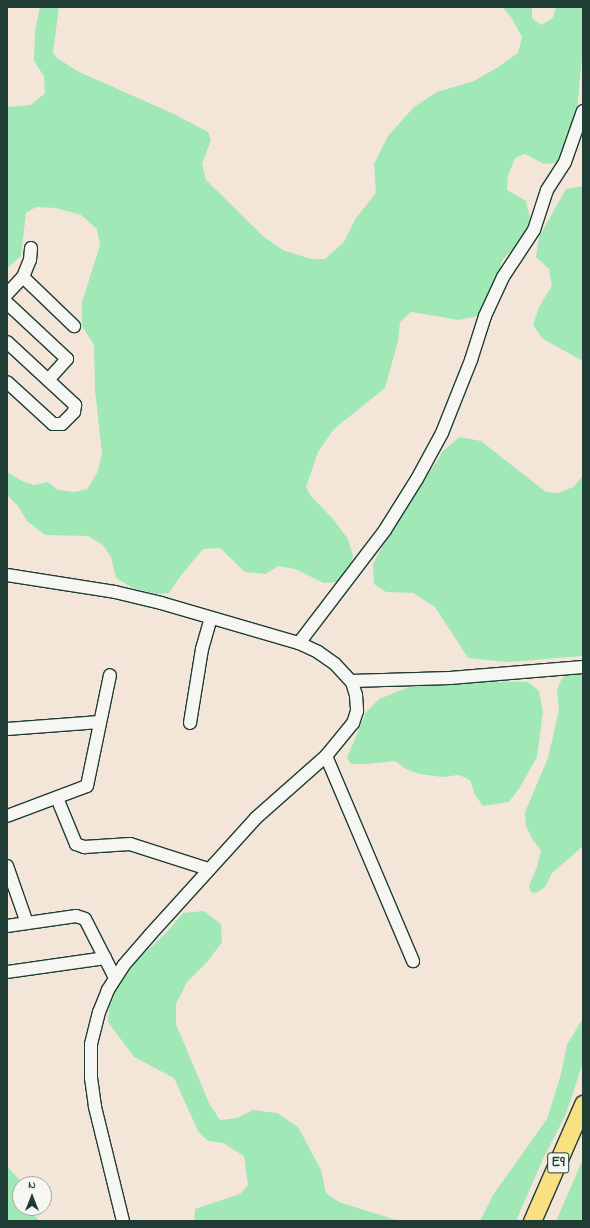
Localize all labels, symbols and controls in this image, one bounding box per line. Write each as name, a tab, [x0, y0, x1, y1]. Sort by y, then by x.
road number: E9	[547, 1150, 569, 1176]
north arrow	[12, 1176, 52, 1216]
text: N	[28, 1177, 36, 1193]

